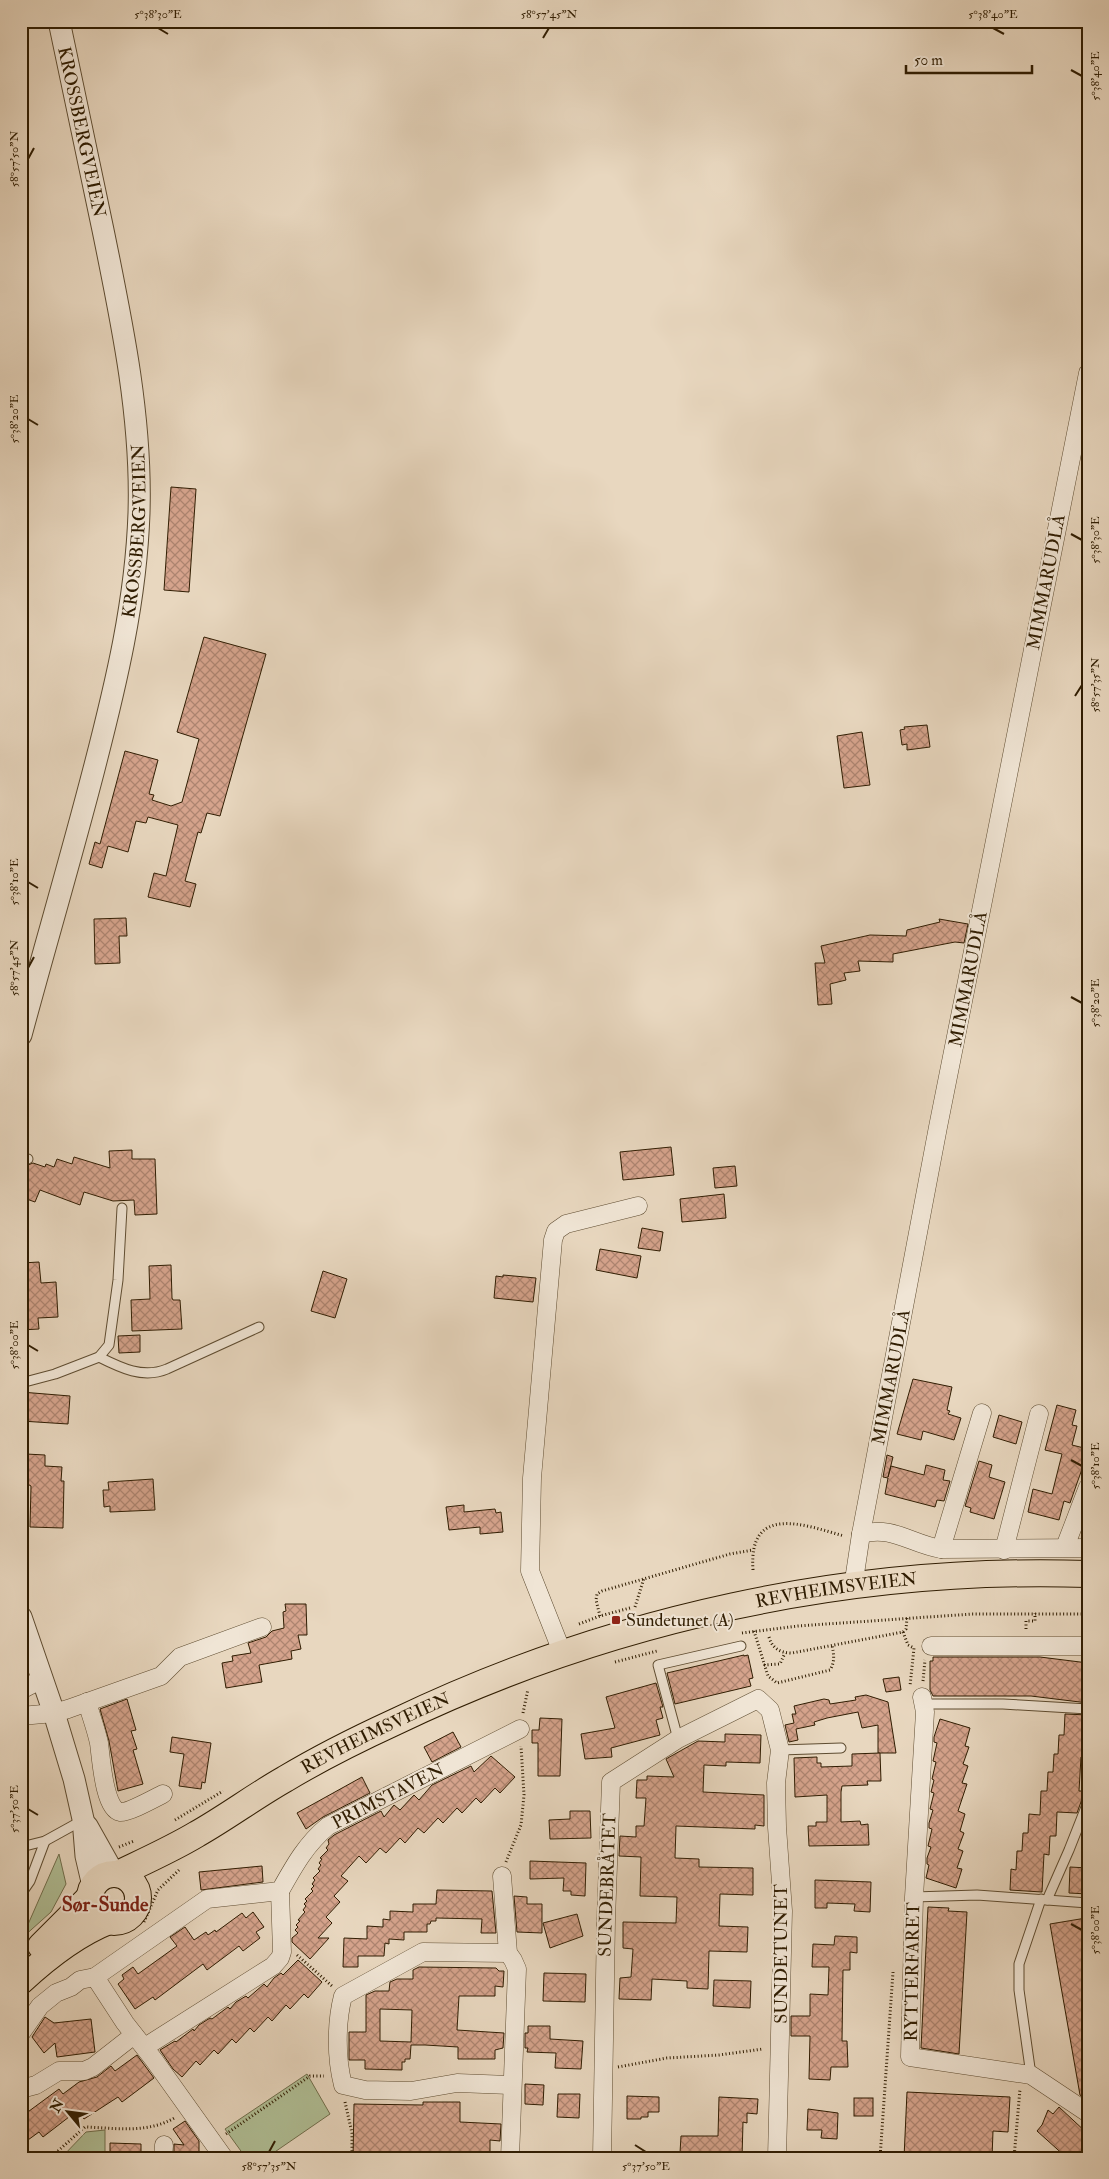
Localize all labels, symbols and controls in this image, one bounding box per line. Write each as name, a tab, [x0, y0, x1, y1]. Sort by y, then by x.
text: 5°38'30"E	[134, 7, 182, 22]
text: 58°57'45"N	[521, 7, 578, 22]
text: 5°38'40"E	[968, 7, 1018, 22]
scale bar	[906, 42, 1033, 74]
street label: KROSSBERGVEIEN	[52, 45, 111, 220]
text: 50 m	[914, 51, 943, 70]
text: 5°38'40"E	[1088, 51, 1103, 101]
text: 58°57'50"N	[7, 131, 22, 187]
text: 5°38'20"E	[7, 394, 22, 443]
street label: KROSSBERGVEIEN	[117, 444, 151, 620]
street label: MIMMARUDLÅ	[1022, 512, 1071, 652]
text: 5°38'30"E	[1088, 516, 1103, 564]
text: 58°57'35"N	[1088, 657, 1103, 712]
text: 5°38'10"E	[7, 858, 22, 906]
street label: MIMMARUDLÅ	[944, 909, 993, 1049]
text: 58°57'45"N	[7, 939, 22, 996]
text: 5°38'20"E	[1088, 978, 1103, 1027]
street label: MIMMARUDLÅ	[867, 1307, 916, 1447]
text: 5°38'00"E	[7, 1320, 22, 1370]
text: 5°38'10"E	[1088, 1442, 1103, 1490]
street label: REVHEIMSVEIEN	[754, 1568, 918, 1613]
place label: Sundetunet (A)	[626, 1609, 734, 1632]
marker: Sundetunet (A)	[610, 1614, 622, 1626]
street label: REVHEIMSVEIEN	[297, 1687, 454, 1779]
street label: PRIMSTAVEN	[328, 1758, 448, 1835]
text: 5°37'50"E	[7, 1785, 22, 1833]
street label: SUNDEBRÅTET	[593, 1812, 622, 1957]
street label: SUNDETUNET	[770, 1884, 793, 2024]
district label: Sør-Sunde	[62, 1892, 149, 1917]
street label: RYTTERFARET	[900, 1902, 925, 2042]
text: 5°38'00"E	[1088, 1905, 1103, 1955]
north arrow	[42, 2086, 92, 2136]
text: N	[46, 2096, 68, 2116]
text: 58°57'35"N	[242, 2159, 297, 2174]
text: 5°37'50"E	[622, 2159, 670, 2174]

